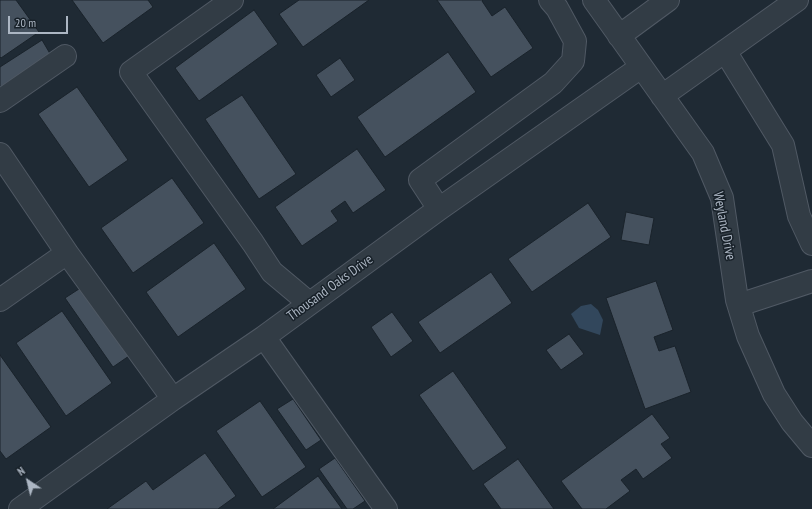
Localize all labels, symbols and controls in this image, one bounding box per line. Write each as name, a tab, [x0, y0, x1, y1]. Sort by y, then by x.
scale bar	[10, 8, 70, 34]
text: 20 m	[15, 15, 36, 30]
street label: Weyland Drive	[709, 190, 739, 262]
street label: Thousand Oaks Drive	[284, 251, 376, 325]
north arrow	[8, 461, 48, 501]
text: N	[15, 464, 28, 479]

